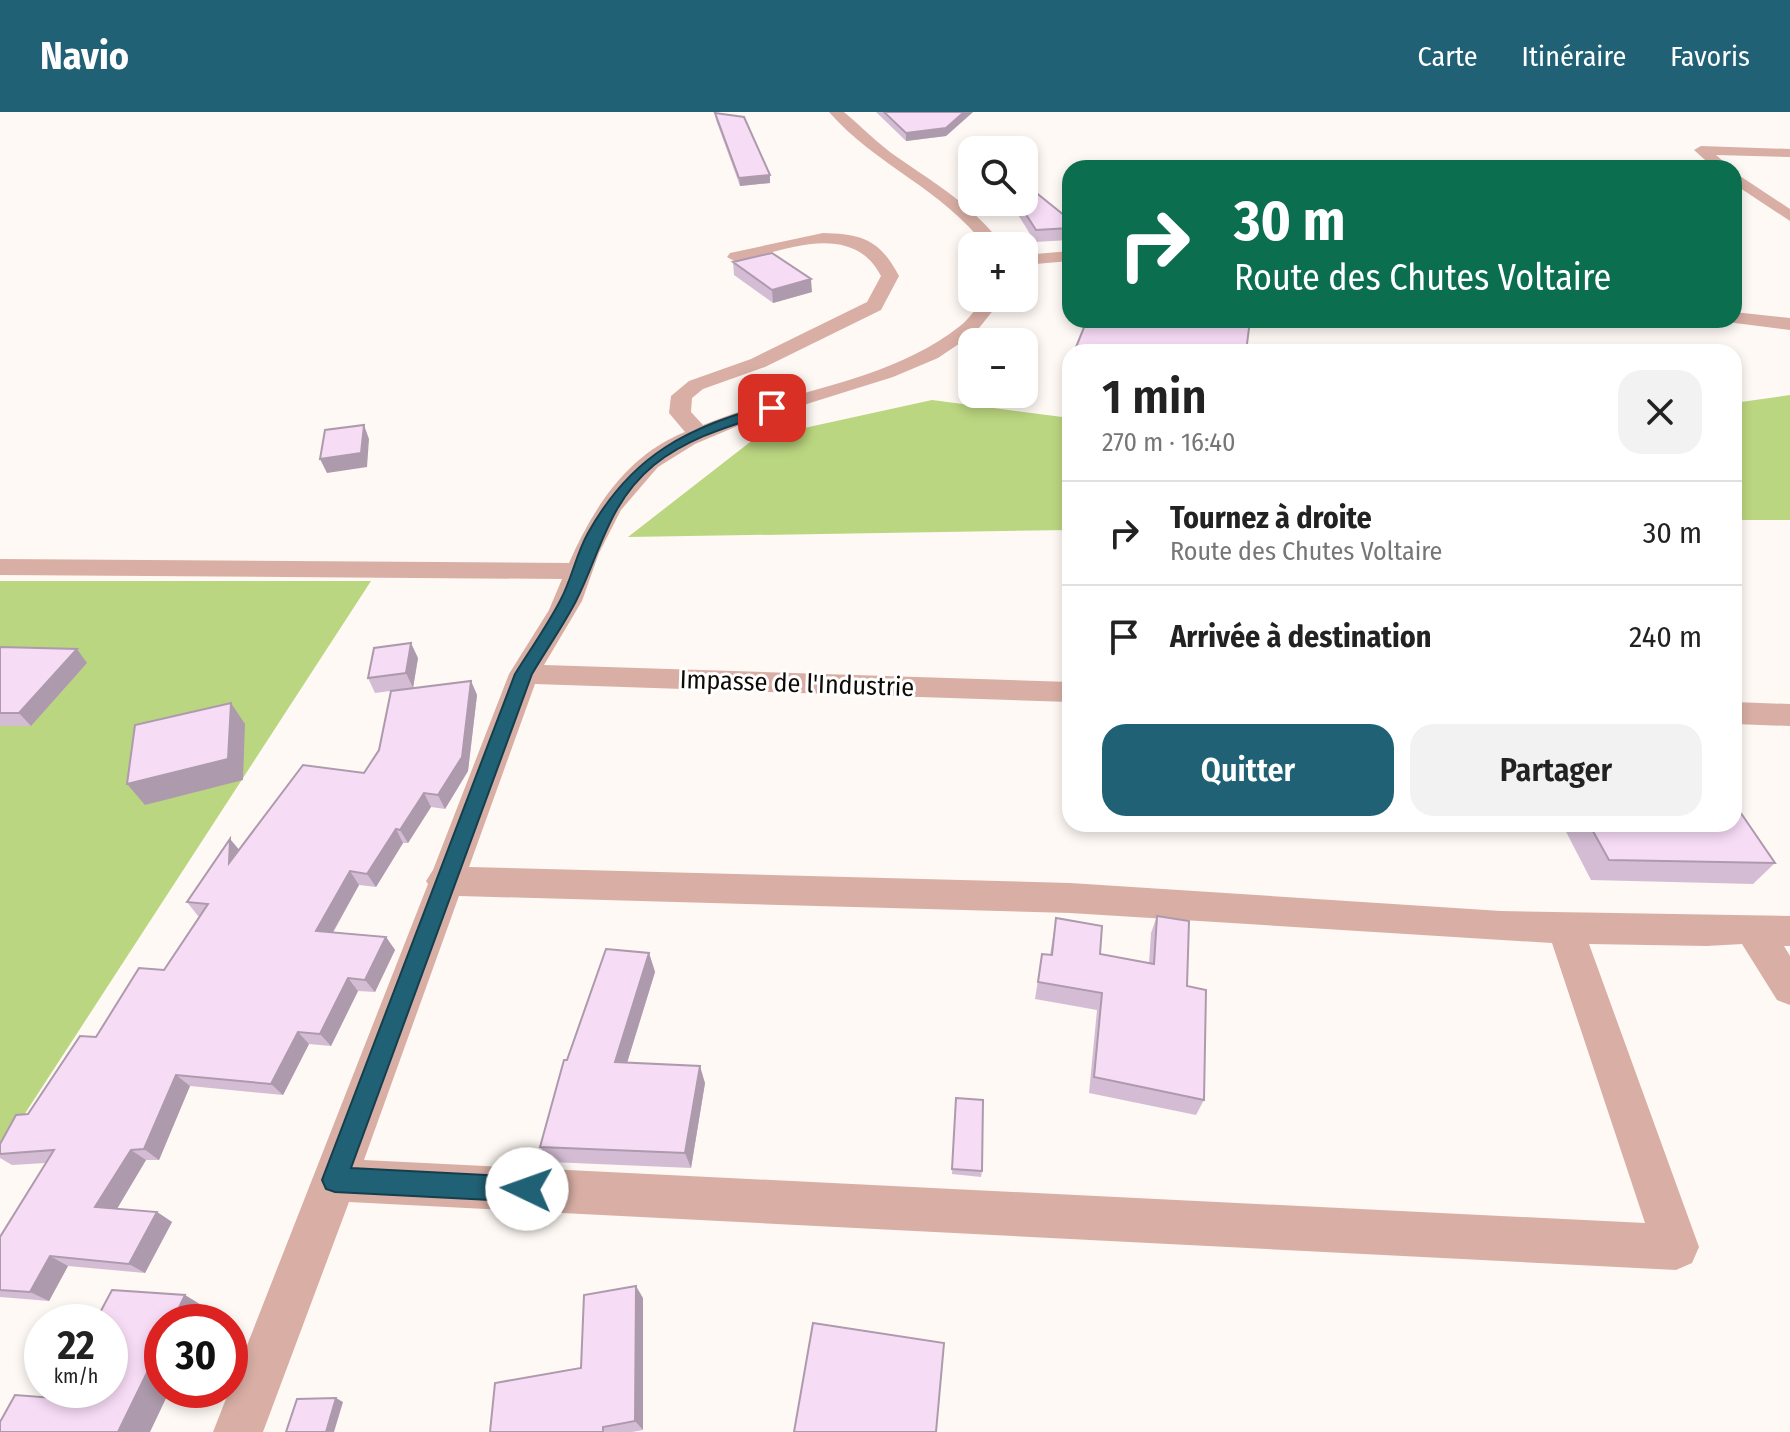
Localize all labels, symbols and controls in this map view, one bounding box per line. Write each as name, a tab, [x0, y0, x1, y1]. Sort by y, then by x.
text: Navio	[40, 33, 129, 79]
text: Carte	[1418, 40, 1478, 73]
text: Itinéraire	[1522, 40, 1626, 73]
text: Favoris	[1670, 40, 1750, 73]
map controls	[958, 136, 1038, 408]
button: search	[958, 136, 1038, 216]
text: 30 m	[1234, 188, 1345, 255]
icon: right	[1102, 192, 1206, 296]
button: +	[958, 232, 1038, 312]
text: Route des Chutes Voltaire	[1234, 256, 1611, 300]
button: −	[958, 328, 1038, 408]
text: 1 min	[1102, 368, 1207, 426]
button: close	[1618, 370, 1702, 454]
pin	[738, 374, 806, 442]
icon: arrive	[750, 386, 794, 430]
text: 270 m · 16:40	[1102, 427, 1235, 458]
text: Tournez à droite	[1170, 500, 1372, 536]
icon: right	[1102, 511, 1146, 555]
text: 30 m	[1643, 515, 1702, 551]
text: Route des Chutes Voltaire	[1170, 536, 1442, 567]
icon: arrive	[1102, 615, 1146, 659]
text: Arrivée à destination	[1170, 619, 1431, 655]
text: 240 m	[1629, 619, 1702, 655]
street label: Impasse de l'Industrie	[679, 664, 915, 703]
button: Quitter	[1102, 724, 1394, 816]
button: Partager	[1410, 724, 1702, 816]
position arrow	[485, 1147, 569, 1231]
speed limit sign: 30	[144, 1304, 248, 1408]
text: 22	[57, 1322, 95, 1370]
text: km/h	[54, 1364, 98, 1388]

